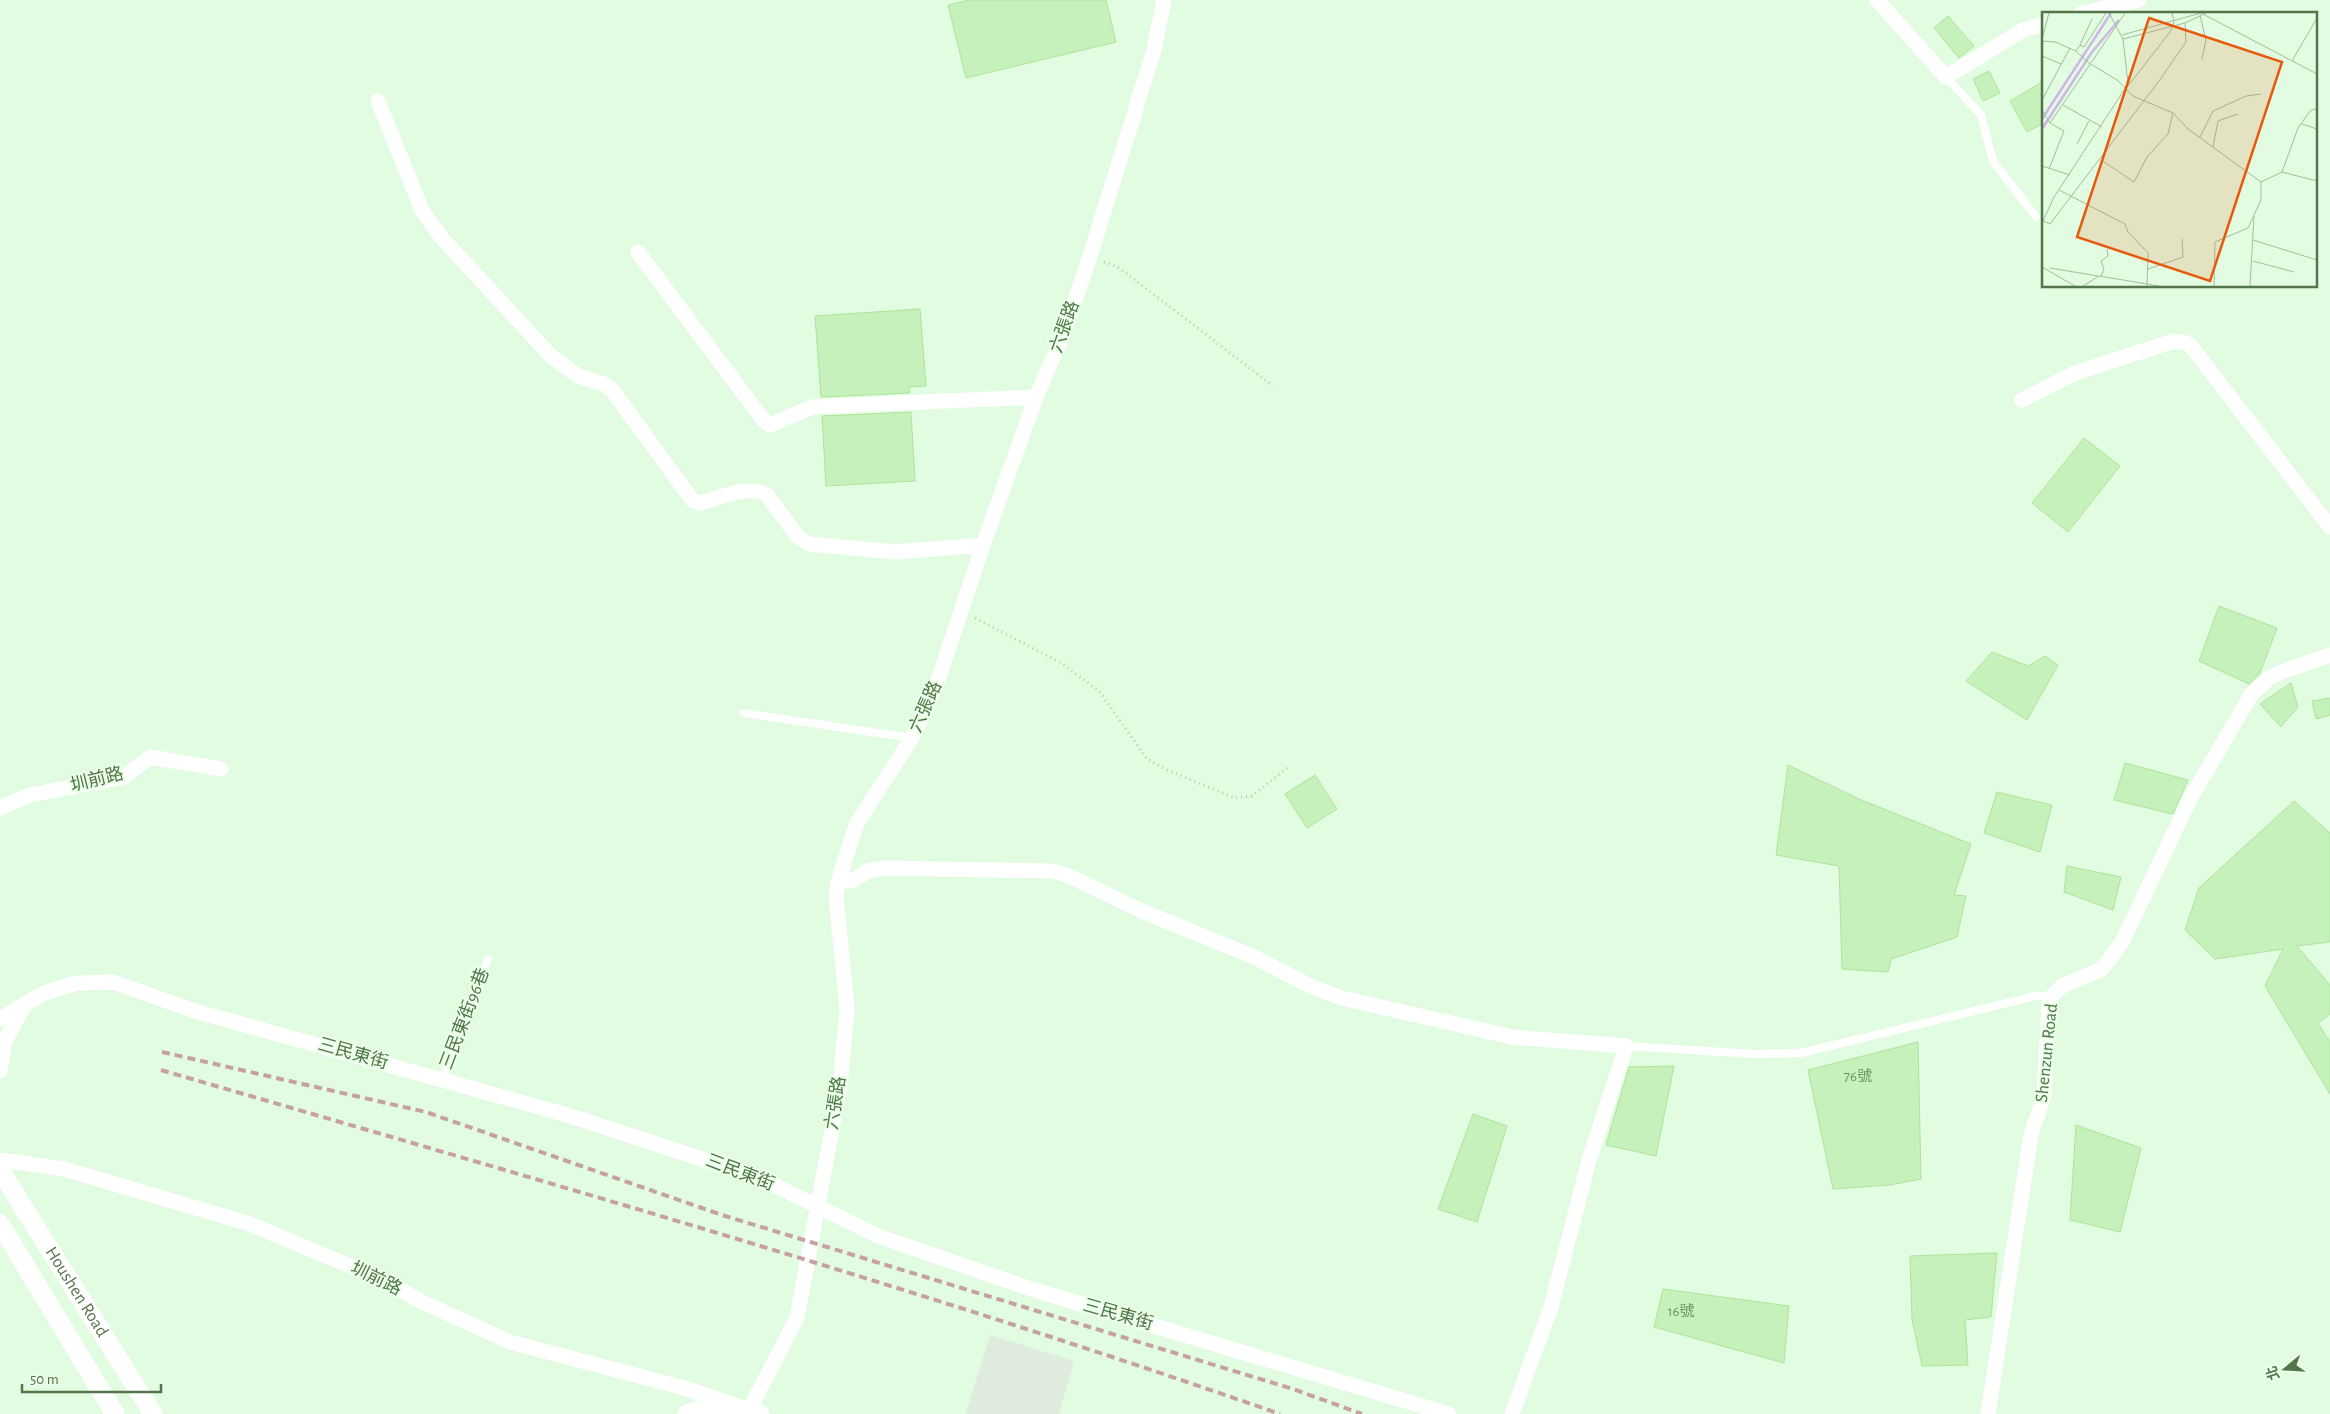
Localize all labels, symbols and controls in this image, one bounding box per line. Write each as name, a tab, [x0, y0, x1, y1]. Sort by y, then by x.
inset map	[2042, 12, 2318, 288]
street label: 六張路	[1045, 298, 1083, 355]
street label: 六張路	[905, 678, 945, 735]
street label: 圳前路	[68, 763, 125, 795]
street label: 三民東街96巷	[436, 965, 493, 1072]
street label: Shenzun Road	[2033, 1002, 2061, 1104]
street label: 三民東街	[316, 1034, 391, 1073]
house number: 76號	[1844, 1068, 1872, 1084]
street label: 六張路	[821, 1075, 849, 1131]
street label: 三民東街	[703, 1150, 778, 1194]
street label: Houshen Road	[42, 1244, 111, 1340]
street label: 圳前路	[348, 1257, 405, 1299]
street label: 三民東街	[1081, 1295, 1156, 1334]
house number: 16號	[1667, 1303, 1695, 1319]
north arrow	[2260, 1344, 2310, 1394]
scale bar	[22, 1362, 161, 1394]
text: 北	[2264, 1364, 2282, 1382]
text: 50 m	[30, 1372, 59, 1387]

